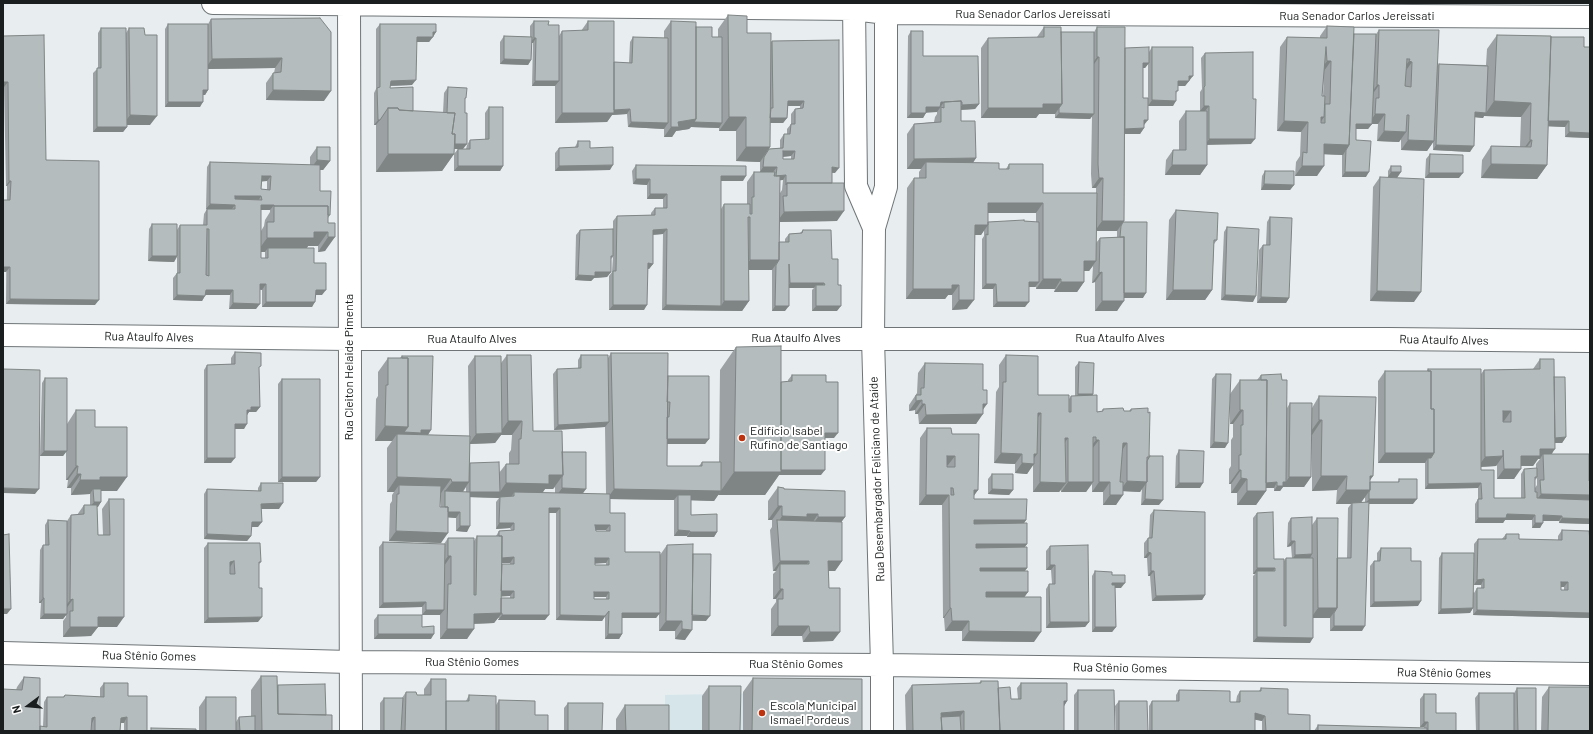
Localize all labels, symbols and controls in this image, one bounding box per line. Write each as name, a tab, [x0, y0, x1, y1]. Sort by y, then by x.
street label: Rua Senador Carlos Jereissati	[955, 7, 1111, 21]
street label: Rua Senador Carlos Jereissati	[1279, 9, 1435, 23]
street label: Rua Cleiton Helaide Pimenta	[342, 294, 356, 440]
street label: Rua Ataulfo Alves	[104, 329, 194, 345]
street label: Rua Ataulfo Alves	[751, 331, 841, 345]
street label: Rua Ataulfo Alves	[1075, 331, 1165, 345]
street label: Rua Ataulfo Alves	[427, 332, 517, 346]
street label: Rua Ataulfo Alves	[1399, 332, 1489, 348]
street label: Rua Desembargador Feliciano de Ataíde	[866, 376, 888, 582]
place label: Edifício Isabel Rufino de Santiago	[750, 424, 848, 452]
marker: Edifício Isabel Rufino de Santiago	[737, 433, 747, 443]
street label: Rua Stênio Gomes	[102, 648, 196, 664]
street label: Rua Stênio Gomes	[425, 655, 519, 669]
street label: Rua Stênio Gomes	[749, 657, 843, 671]
street label: Rua Stênio Gomes	[1073, 660, 1167, 676]
street label: Rua Stênio Gomes	[1397, 665, 1491, 681]
north arrow	[8, 686, 48, 726]
place label: Escola Municipal Ismael Pordeus	[770, 699, 856, 727]
text: N	[9, 704, 23, 715]
marker: Escola Municipal Ismael Pordeus	[757, 708, 767, 718]

